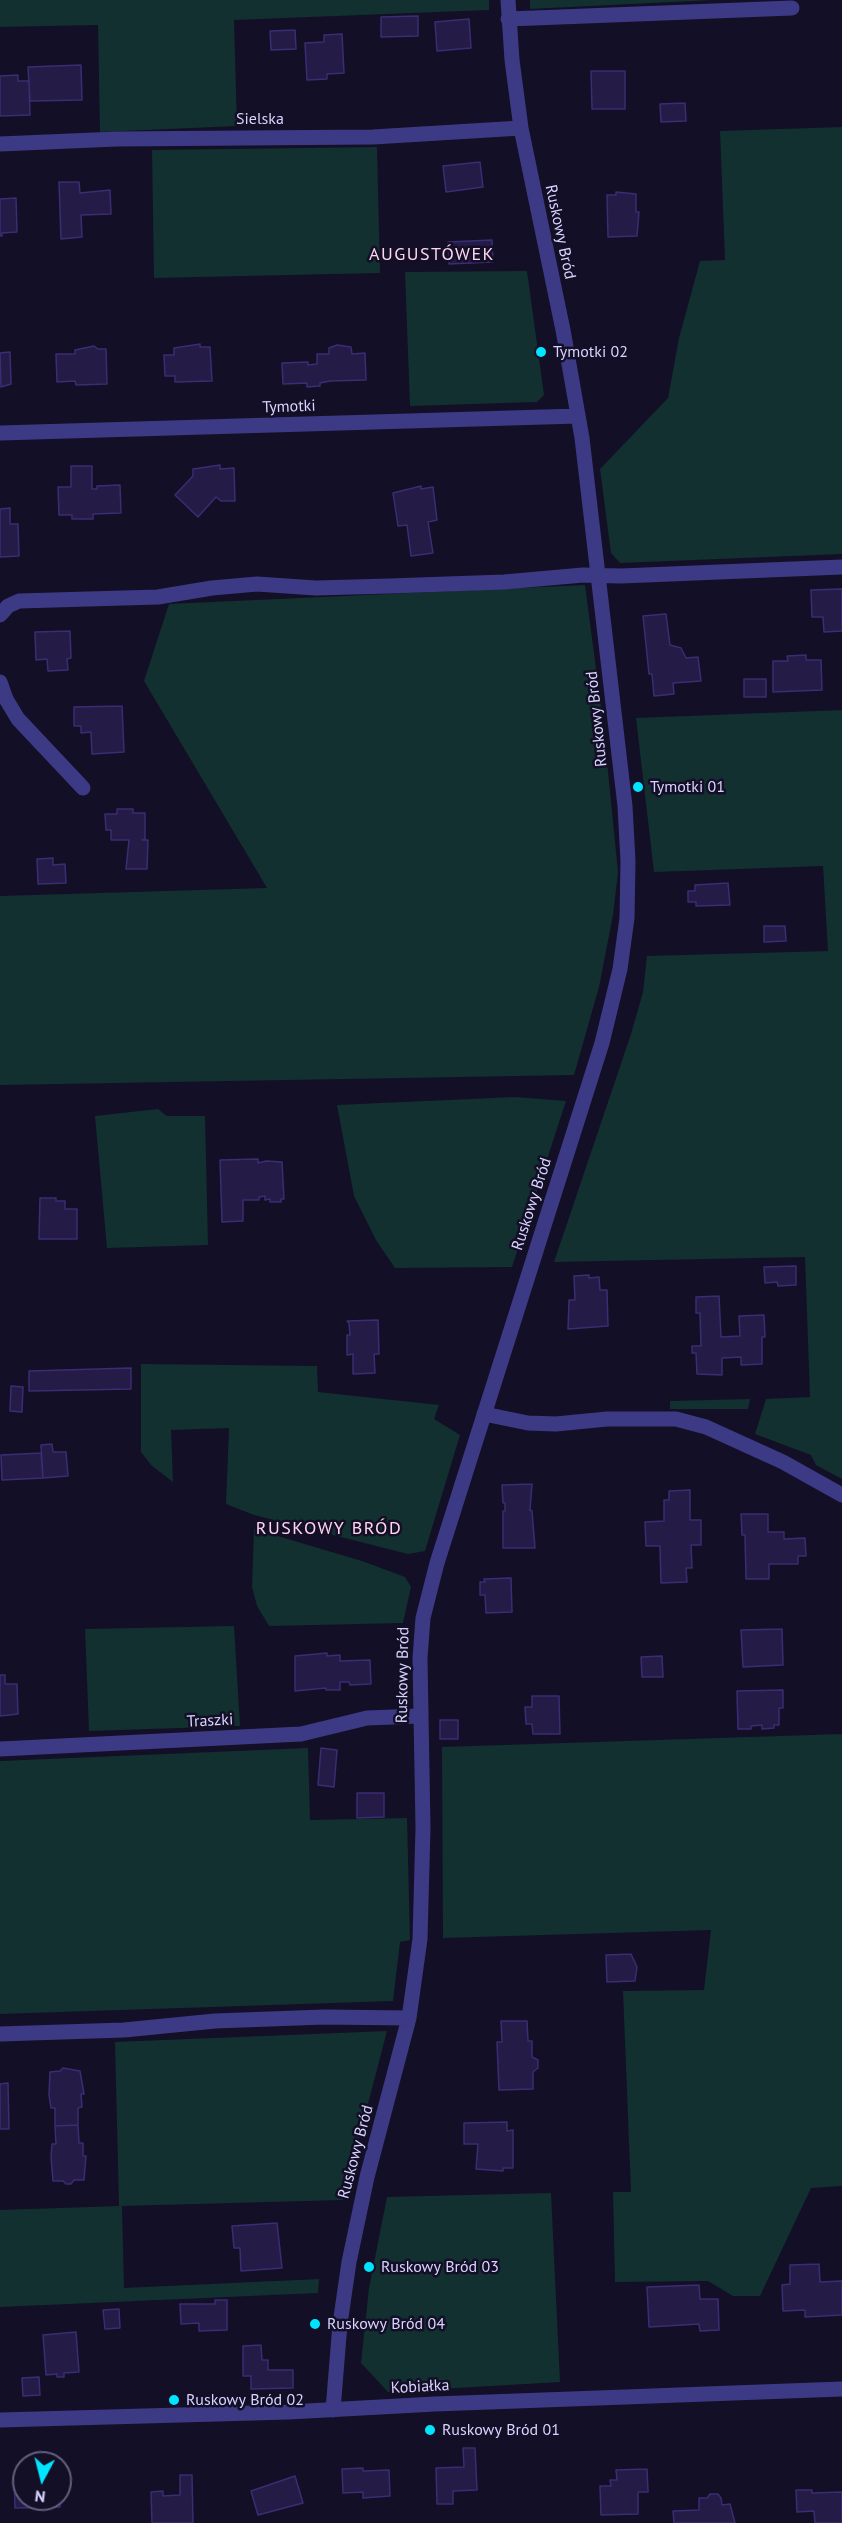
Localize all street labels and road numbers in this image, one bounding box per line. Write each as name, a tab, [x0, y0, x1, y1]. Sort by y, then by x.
street label: Sielska	[236, 109, 284, 129]
street label: Ruskowy Bród	[541, 183, 579, 281]
street label: Tymotki	[262, 396, 316, 418]
street label: Ruskowy Bród	[582, 670, 612, 768]
street label: Ruskowy Bród	[508, 1155, 556, 1253]
street label: Ruskowy Bród	[393, 1627, 413, 1723]
street label: Traszki	[186, 1710, 234, 1732]
street label: Ruskowy Bród	[334, 2103, 378, 2201]
street label: Kobiałka	[390, 2376, 450, 2398]

